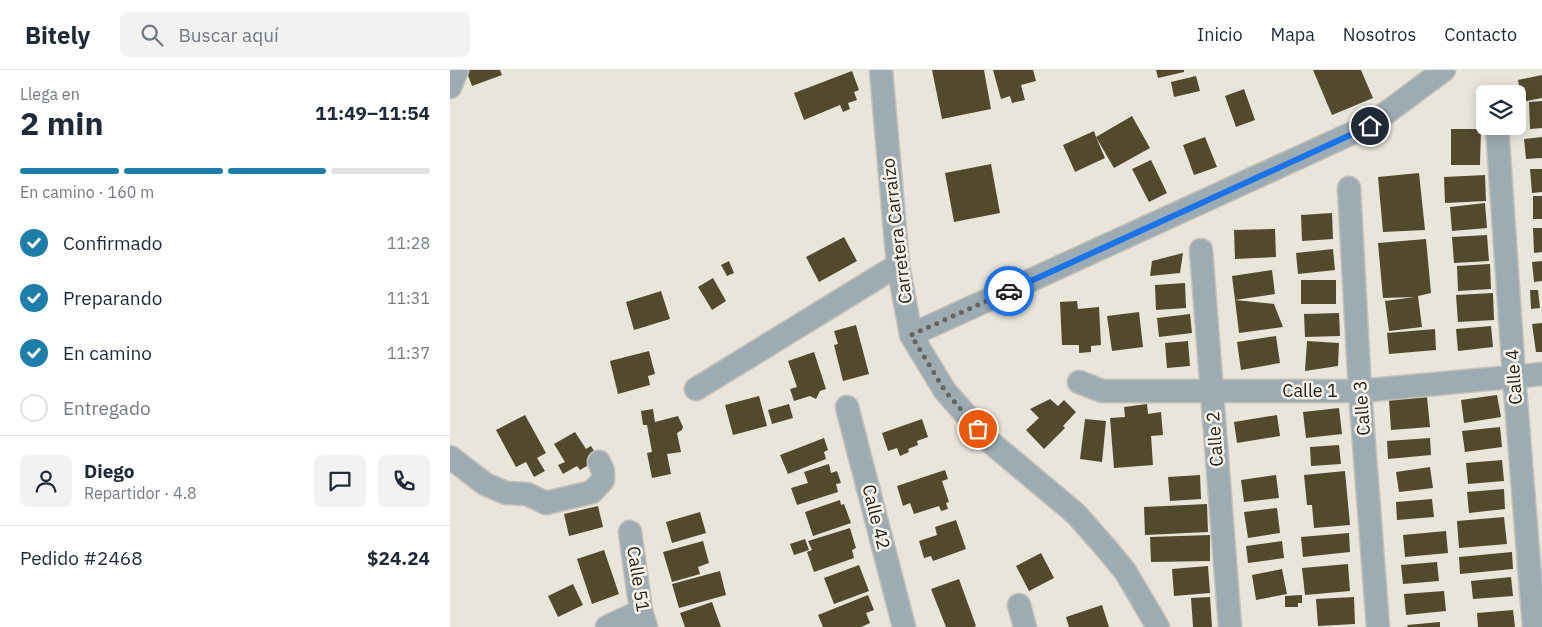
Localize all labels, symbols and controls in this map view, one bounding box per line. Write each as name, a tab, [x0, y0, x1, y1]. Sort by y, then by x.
search box	[120, 12, 470, 57]
text: Bitely	[25, 19, 90, 51]
icon: search	[138, 21, 166, 49]
text: Buscar aquí	[178, 23, 279, 47]
text: Inicio	[1197, 23, 1243, 46]
text: Mapa	[1271, 23, 1315, 46]
text: Nosotros	[1343, 23, 1416, 46]
text: Contacto	[1444, 23, 1517, 46]
text: Llega en	[20, 84, 80, 104]
map controls	[1476, 85, 1526, 135]
button: layers	[1476, 85, 1526, 135]
text: 11:49–11:54	[315, 101, 430, 125]
text: 2 min	[20, 102, 104, 144]
pin	[1349, 105, 1391, 147]
icon: home	[1356, 112, 1384, 140]
street label: Carretera Carraízo	[876, 157, 917, 305]
text: En camino · 160 m	[20, 182, 154, 202]
icon: check	[20, 229, 48, 257]
text: Confirmado	[63, 231, 162, 255]
text: 11:28	[387, 233, 430, 253]
courier	[984, 266, 1034, 316]
icon: car	[995, 277, 1023, 305]
icon: check	[20, 284, 48, 312]
text: Preparando	[63, 286, 162, 310]
text: 11:31	[387, 288, 430, 308]
icon: check	[20, 339, 48, 367]
text: En camino	[63, 341, 152, 365]
text: 11:37	[387, 343, 430, 363]
street label: Calle 4	[1500, 348, 1527, 405]
street label: Calle 1	[1282, 379, 1338, 402]
street label: Calle 3	[1348, 380, 1375, 436]
text: Entregado	[63, 396, 151, 420]
pin	[957, 408, 999, 450]
street label: Calle 2	[1201, 411, 1228, 467]
icon: bag	[964, 415, 992, 443]
button: person	[20, 455, 72, 507]
button: chat	[314, 455, 366, 507]
button: phone	[378, 455, 430, 507]
text: Diego	[84, 459, 134, 483]
street label: Calle 42	[857, 482, 896, 552]
text: Repartidor · 4.8	[84, 483, 197, 503]
street label: Calle 51	[622, 544, 655, 613]
text: Pedido #2468	[20, 546, 143, 570]
text: $24.24	[367, 546, 430, 570]

